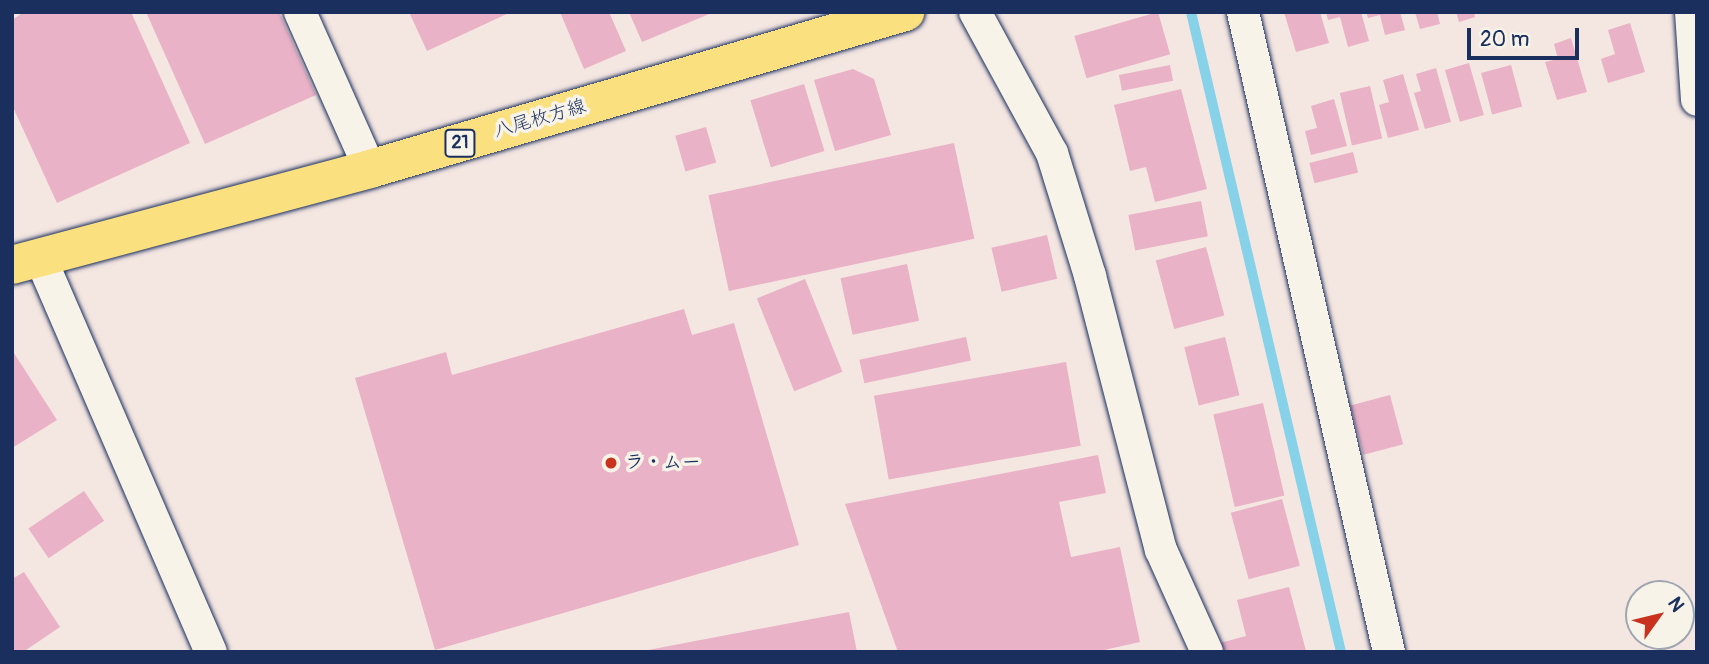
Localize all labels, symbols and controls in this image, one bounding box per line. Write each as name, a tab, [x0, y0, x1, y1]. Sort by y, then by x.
scale bar	[1471, 14, 1583, 58]
text: 20 m	[1480, 26, 1529, 53]
street label: 八尾枚方線	[491, 95, 589, 143]
road number: 21	[444, 128, 476, 158]
place label: ラ・ムー	[625, 452, 701, 474]
marker: ラ・ムー	[603, 455, 619, 471]
north arrow	[1625, 580, 1695, 650]
text: N	[1662, 592, 1689, 616]

